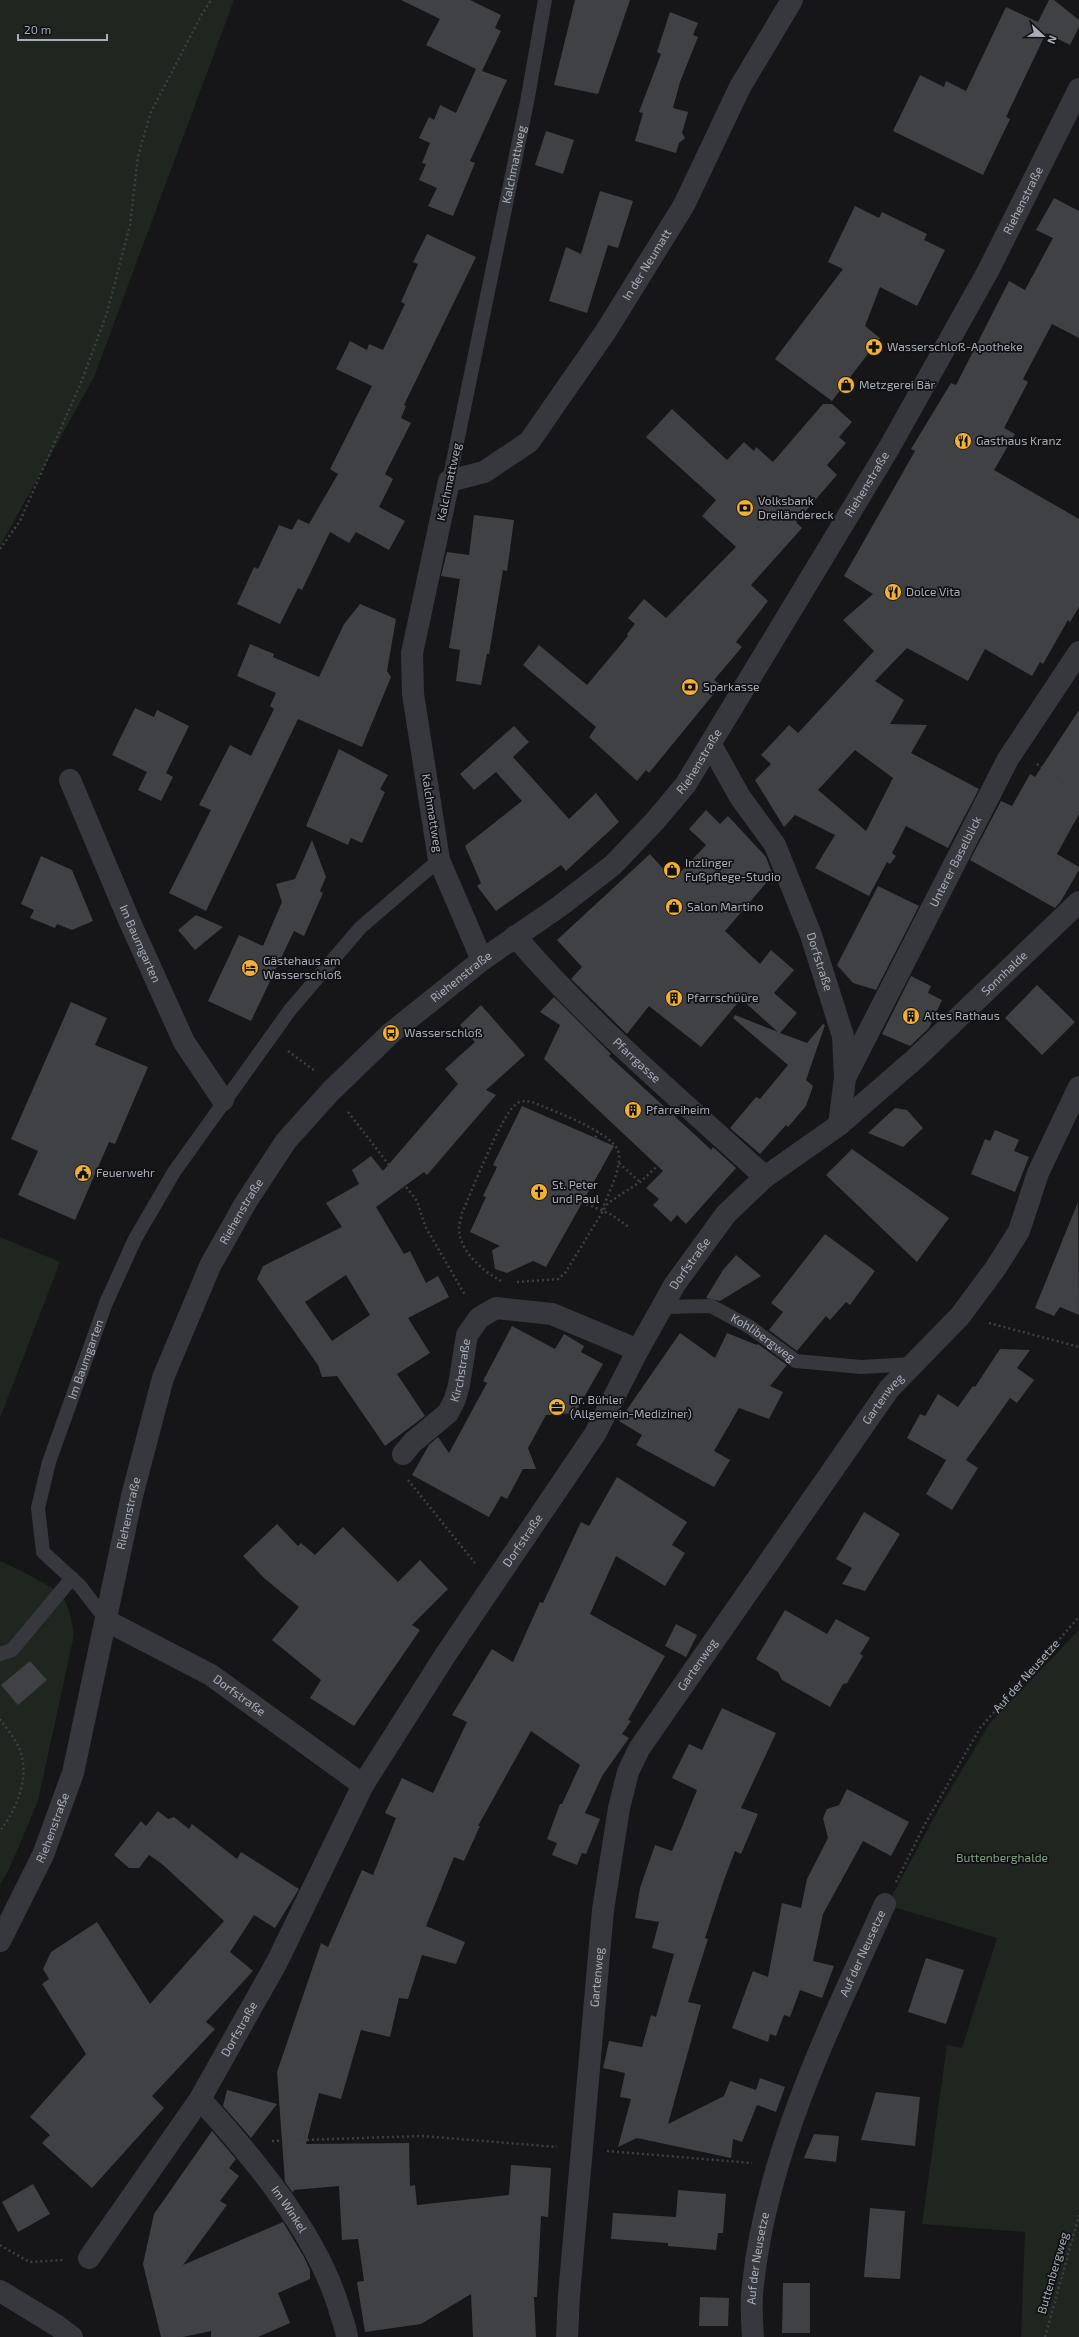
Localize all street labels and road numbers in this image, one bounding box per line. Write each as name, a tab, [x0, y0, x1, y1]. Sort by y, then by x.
street label: Kalchmattweg	[498, 124, 528, 205]
street label: Riehenstraße	[1000, 164, 1045, 236]
street label: In der Neumatt	[619, 226, 674, 303]
street label: Kalchmattweg	[433, 441, 463, 522]
street label: Riehenstraße	[841, 449, 891, 519]
street label: Riehenstraße	[673, 726, 724, 796]
street label: Kalchmattweg	[420, 773, 446, 853]
street label: Unterer Baselblick	[926, 813, 984, 909]
street label: Im Baumgarten	[117, 902, 164, 984]
street label: Dorfstraße	[805, 930, 836, 993]
street label: Sonnhalde	[978, 947, 1030, 998]
street label: Riehenstraße	[427, 948, 494, 1005]
street label: Pfarrgasse	[611, 1034, 664, 1085]
street label: Riehenstraße	[216, 1176, 265, 1246]
street label: Dorfstraße	[666, 1234, 713, 1291]
street label: Kohlibergweg	[729, 1310, 799, 1364]
street label: Im Baumgarten	[64, 1317, 106, 1401]
street label: Kirchstraße	[447, 1337, 472, 1403]
street label: Gartenweg	[859, 1370, 906, 1427]
street label: Riehenstraße	[113, 1475, 143, 1551]
street label: Dorfstraße	[499, 1511, 545, 1569]
street label: Gartenweg	[674, 1635, 720, 1693]
street label: Auf der Neusetze	[989, 1636, 1062, 1715]
street label: Dorfstraße	[211, 1671, 269, 1718]
street label: Riehenstraße	[32, 1790, 71, 1865]
street label: Auf der Neusetze	[836, 1907, 887, 1998]
street label: Gartenweg	[586, 1946, 606, 2008]
street label: Dorfstraße	[217, 1999, 259, 2059]
street label: Im Winkel	[269, 2183, 311, 2235]
street label: Auf der Neusetze	[744, 2211, 771, 2305]
street label: Buttenbergweg	[1034, 2230, 1071, 2315]

